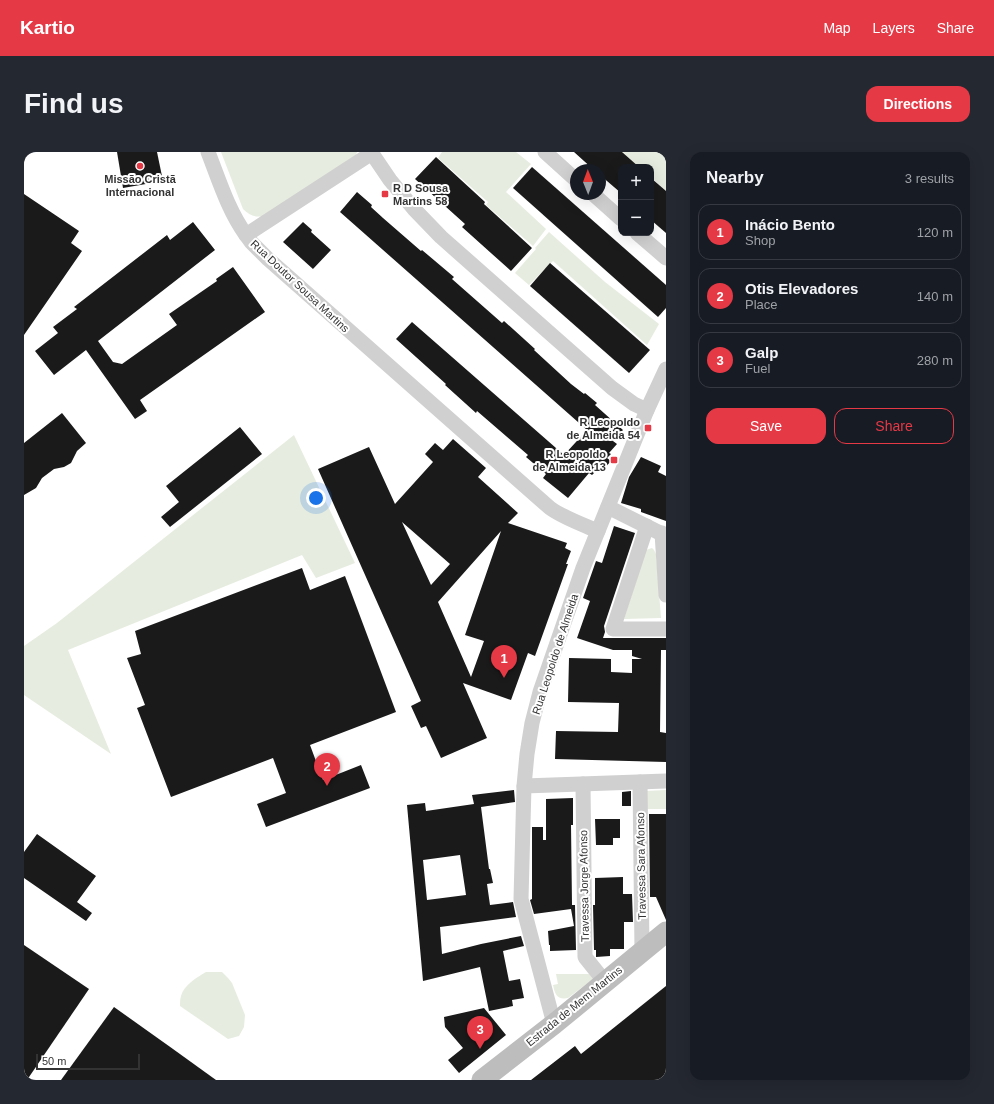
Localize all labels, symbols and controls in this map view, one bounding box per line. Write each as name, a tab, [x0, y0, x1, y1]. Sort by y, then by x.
text: Kartio	[20, 17, 75, 38]
text: Map	[823, 20, 851, 36]
text: Layers	[873, 20, 915, 36]
text: Share	[937, 20, 974, 36]
button: Directions	[866, 86, 970, 122]
text: Find us	[24, 88, 124, 119]
marker: Missão Cristã Internacional	[135, 161, 145, 171]
north arrow	[570, 164, 606, 200]
map controls	[618, 164, 654, 236]
button: +	[618, 164, 654, 200]
text: Nearby	[706, 168, 764, 187]
text: 3 results	[905, 171, 954, 186]
place label: Missão Cristã Internacional	[104, 173, 177, 198]
place label: R D Sousa Martins 58	[393, 182, 449, 207]
marker: R D Sousa Martins 58	[380, 189, 390, 199]
button: −	[618, 200, 654, 236]
text: Inácio Bento	[745, 216, 835, 233]
text: 1	[716, 225, 724, 240]
text: 120 m	[917, 225, 953, 240]
text: Shop	[745, 233, 775, 248]
street label: Rua Doutor Sousa Martins	[249, 237, 352, 335]
text: Otis Elevadores	[745, 280, 858, 297]
text: 2	[716, 289, 724, 304]
text: 140 m	[917, 289, 953, 304]
text: Place	[745, 297, 778, 312]
text: Galp	[745, 344, 778, 361]
text: 3	[716, 353, 724, 368]
text: 280 m	[917, 353, 953, 368]
text: Fuel	[745, 361, 770, 376]
button: Save	[706, 408, 826, 444]
button: Share	[834, 408, 954, 444]
place label: R Leopoldo de Almeida 54	[566, 416, 641, 441]
marker: R Leopoldo de Almeida 54	[643, 423, 653, 433]
place label: R Leopoldo de Almeida 13	[532, 448, 606, 473]
marker: R Leopoldo de Almeida 13	[609, 455, 619, 465]
your location	[306, 488, 326, 508]
street label: Rua Leopoldo de Almeida	[530, 591, 580, 716]
pin: 1	[491, 645, 517, 678]
pin: 2	[314, 753, 340, 786]
street label: Travessa Sara Afonso	[634, 812, 648, 920]
street label: Travessa Jorge Afonso	[577, 830, 591, 942]
street label: Estrada de Mem Martins	[524, 963, 625, 1048]
pin: 3	[467, 1016, 493, 1049]
scale bar	[36, 1052, 140, 1071]
text: 50 m	[42, 1055, 66, 1067]

